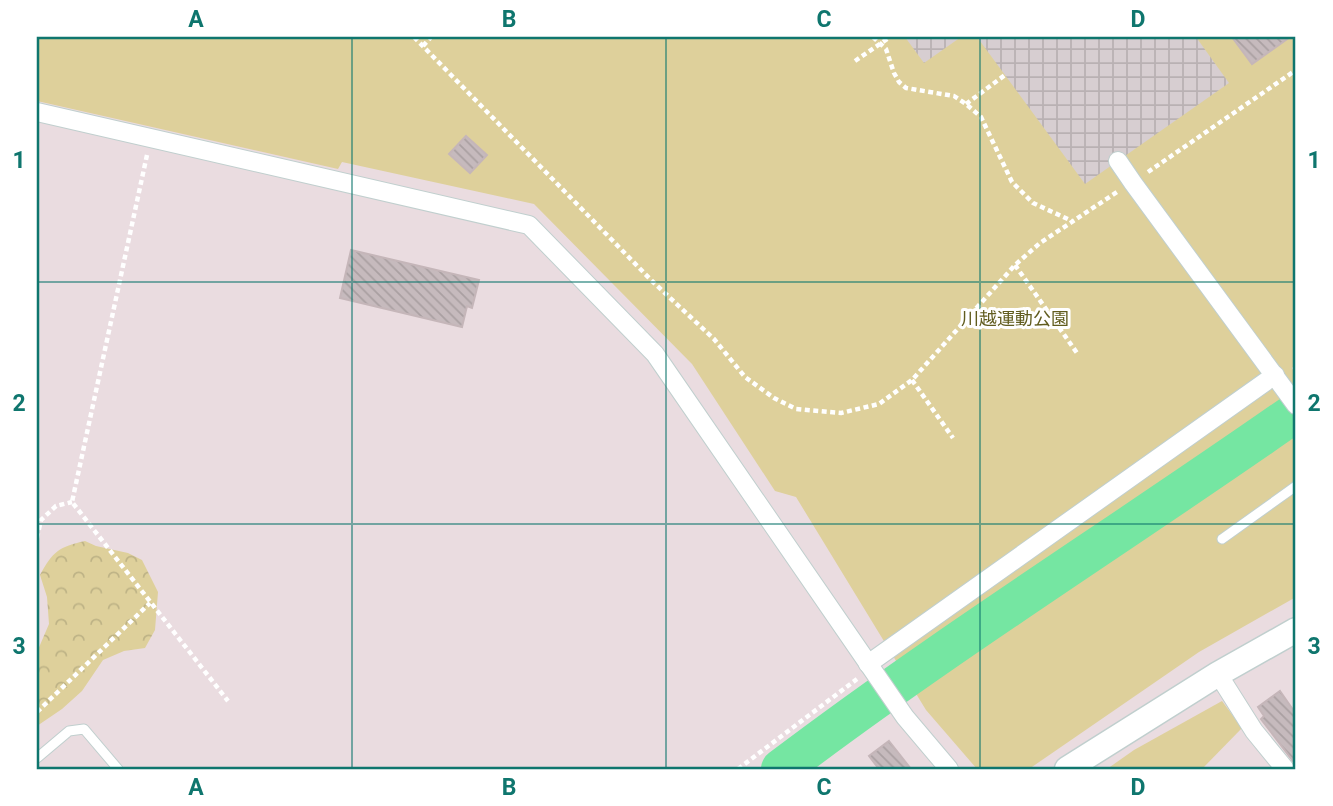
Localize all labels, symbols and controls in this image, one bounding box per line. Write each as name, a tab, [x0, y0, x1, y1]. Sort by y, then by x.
text: A	[188, 6, 204, 33]
text: B	[502, 6, 516, 33]
text: C	[816, 6, 832, 33]
text: D	[1131, 6, 1145, 33]
text: 1	[12, 147, 26, 174]
text: 1	[1307, 147, 1321, 174]
park label: 川越運動公園	[961, 308, 1069, 329]
text: 2	[12, 390, 26, 417]
text: 2	[1307, 390, 1321, 417]
text: 3	[12, 633, 26, 660]
text: 3	[1307, 633, 1321, 660]
text: A	[188, 774, 204, 801]
text: B	[502, 774, 516, 801]
text: C	[816, 774, 832, 801]
text: D	[1131, 774, 1145, 801]

